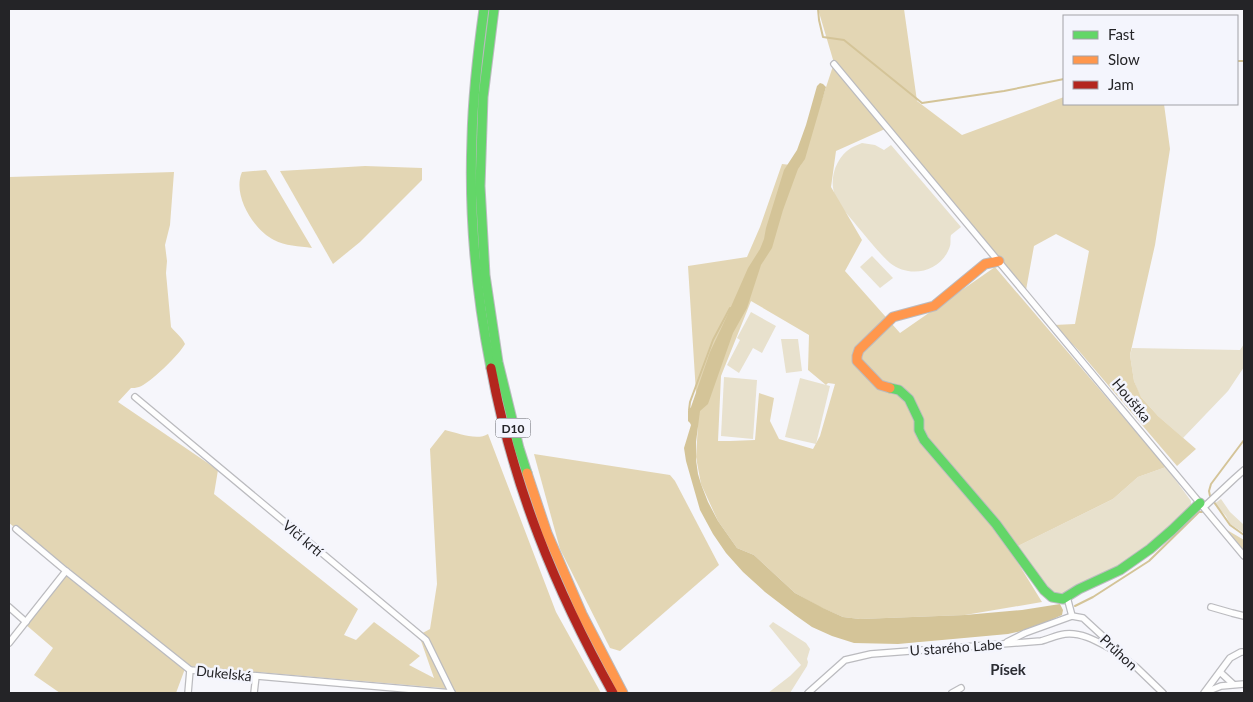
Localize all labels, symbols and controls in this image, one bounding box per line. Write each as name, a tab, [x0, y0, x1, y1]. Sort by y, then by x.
legend	[1063, 15, 1238, 105]
text: Fast	[1108, 25, 1135, 43]
text: Slow	[1108, 50, 1140, 68]
text: Jam	[1108, 75, 1134, 93]
street label: Houštka	[1109, 375, 1155, 425]
road number: D10	[496, 418, 530, 438]
street label: Vlčí krtí	[279, 516, 328, 561]
street label: Průhon	[1097, 631, 1141, 673]
street label: U starého Labe	[909, 635, 1003, 659]
district label: Písek	[990, 660, 1027, 678]
street label: Dukelská	[195, 662, 253, 684]

